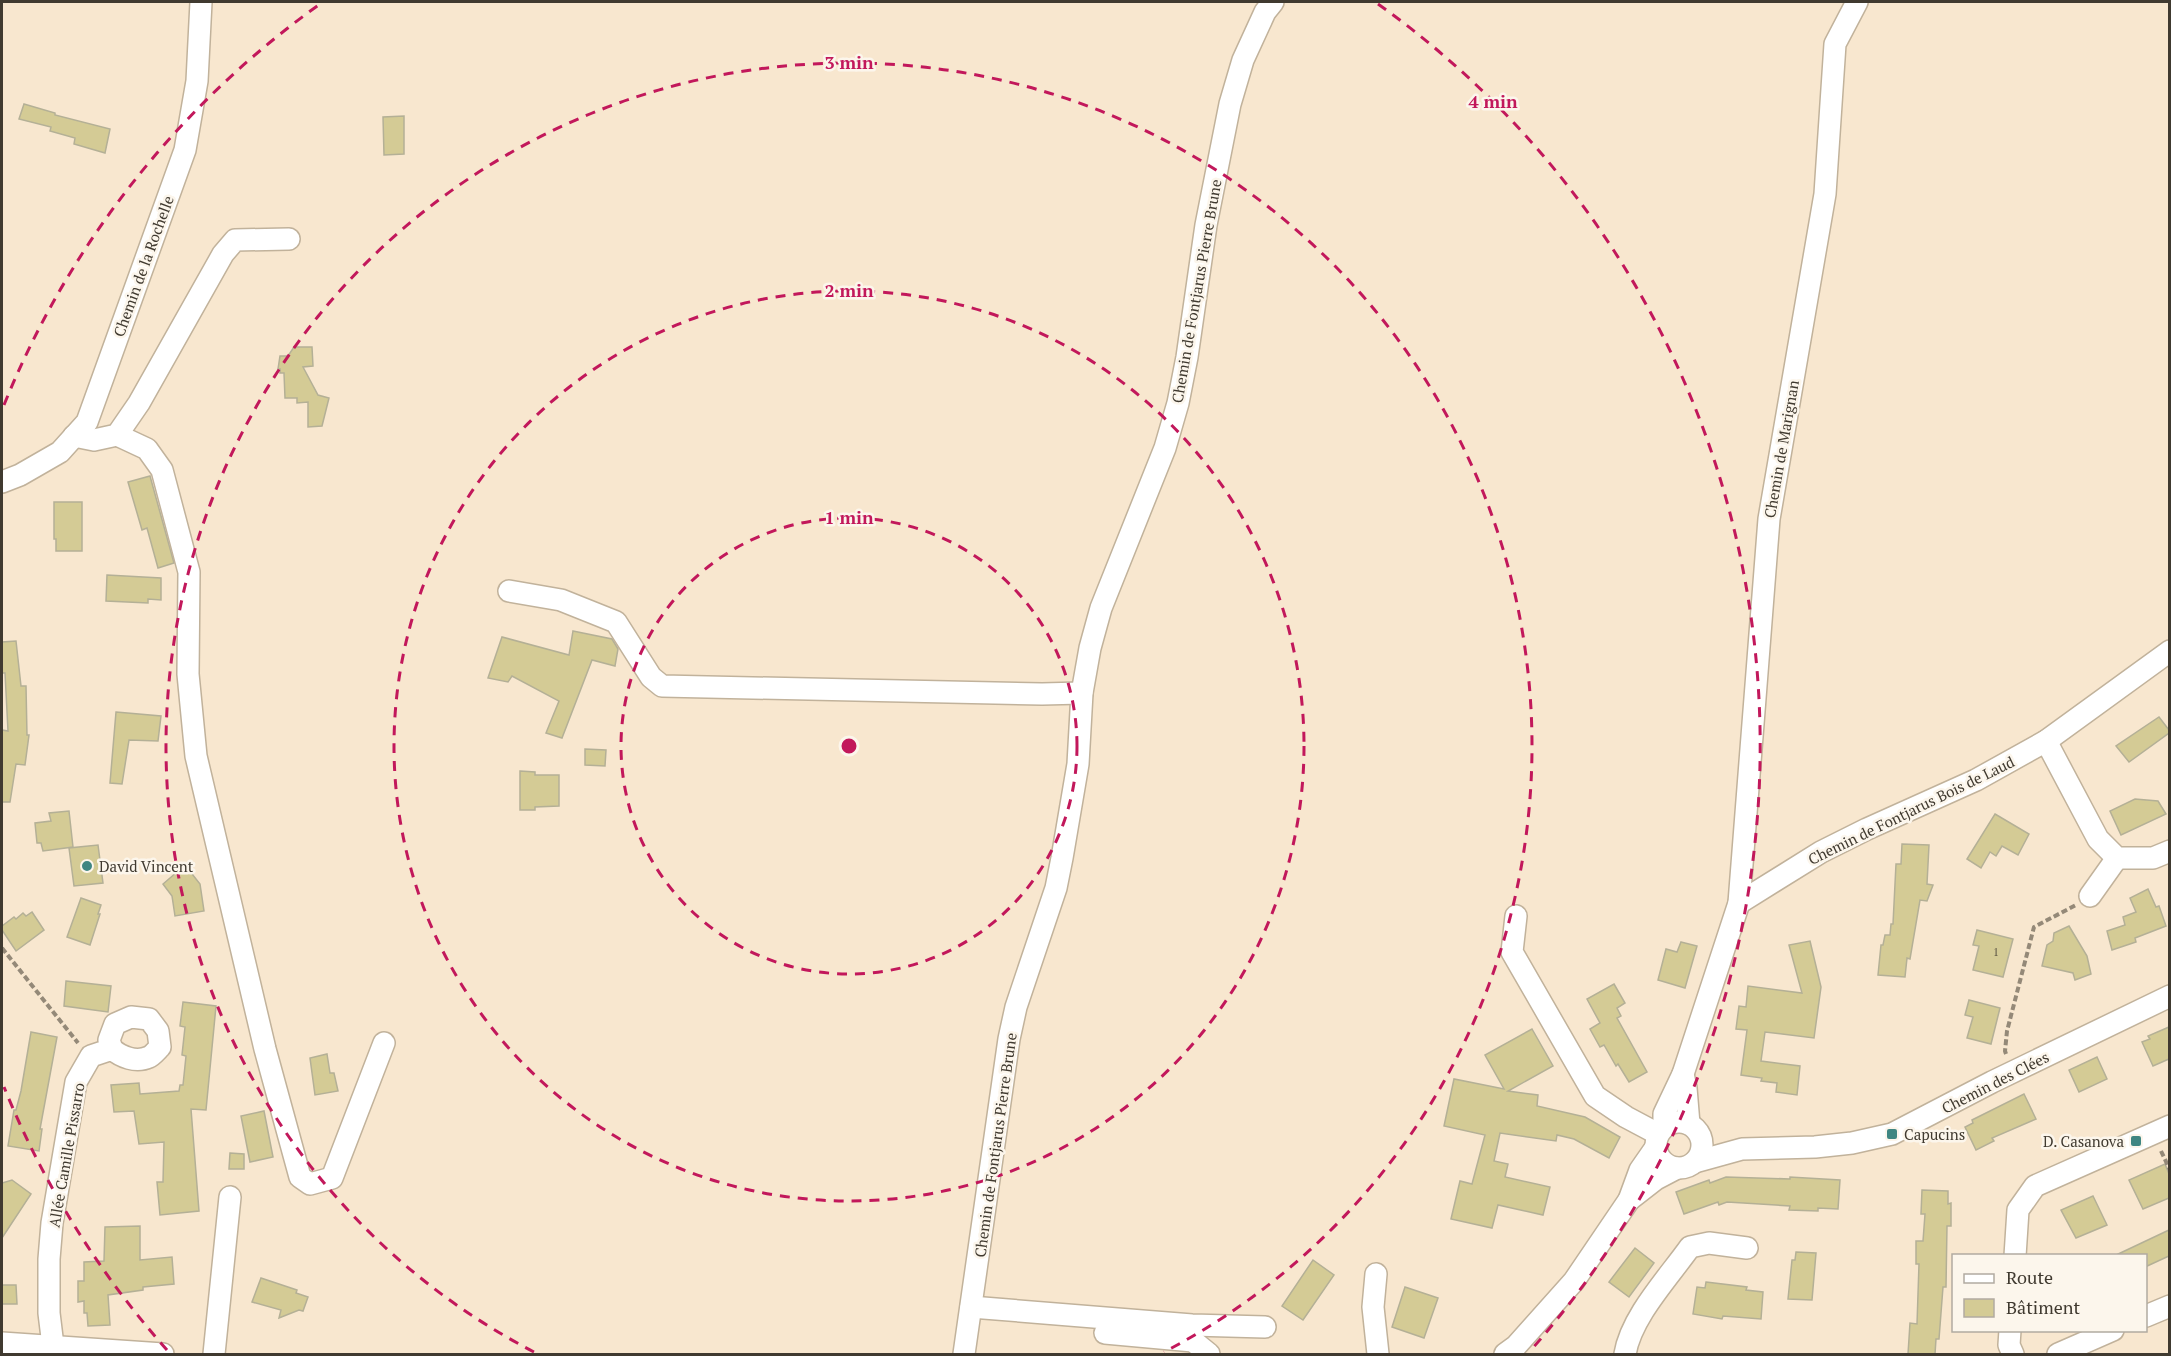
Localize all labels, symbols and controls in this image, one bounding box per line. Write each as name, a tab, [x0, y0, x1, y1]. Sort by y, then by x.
text: 3 min	[824, 50, 874, 74]
text: 4 min	[1468, 89, 1518, 113]
street label: Chemin de Fontjarus Pierre Brune	[1166, 178, 1226, 404]
street label: Chemin de la Rochelle	[108, 193, 178, 339]
text: 2 min	[824, 278, 874, 302]
street label: Chemin de Marignan	[1759, 378, 1803, 520]
text: 1 min	[824, 505, 874, 529]
centre of rings	[839, 736, 859, 756]
street label: Chemin de Fontjarus Bois de Laud	[1804, 751, 2018, 869]
place label: David Vincent	[99, 856, 194, 876]
marker: David Vincent	[80, 859, 94, 873]
house number: 1	[1993, 944, 1999, 959]
street label: Chemin de Fontjarus Pierre Brune	[969, 1031, 1021, 1259]
street label: Chemin des Clées	[1938, 1046, 2052, 1118]
street label: Allée Camille Pissarro	[43, 1081, 89, 1229]
place label: Capucins	[1904, 1124, 1965, 1144]
marker: Capucins	[1885, 1127, 1899, 1141]
place label: D. Casanova	[2043, 1131, 2124, 1151]
marker: D. Casanova	[2129, 1134, 2143, 1148]
legend	[1952, 1254, 2147, 1332]
text: Route	[2006, 1265, 2053, 1289]
text: Bâtiment	[2006, 1295, 2081, 1319]

